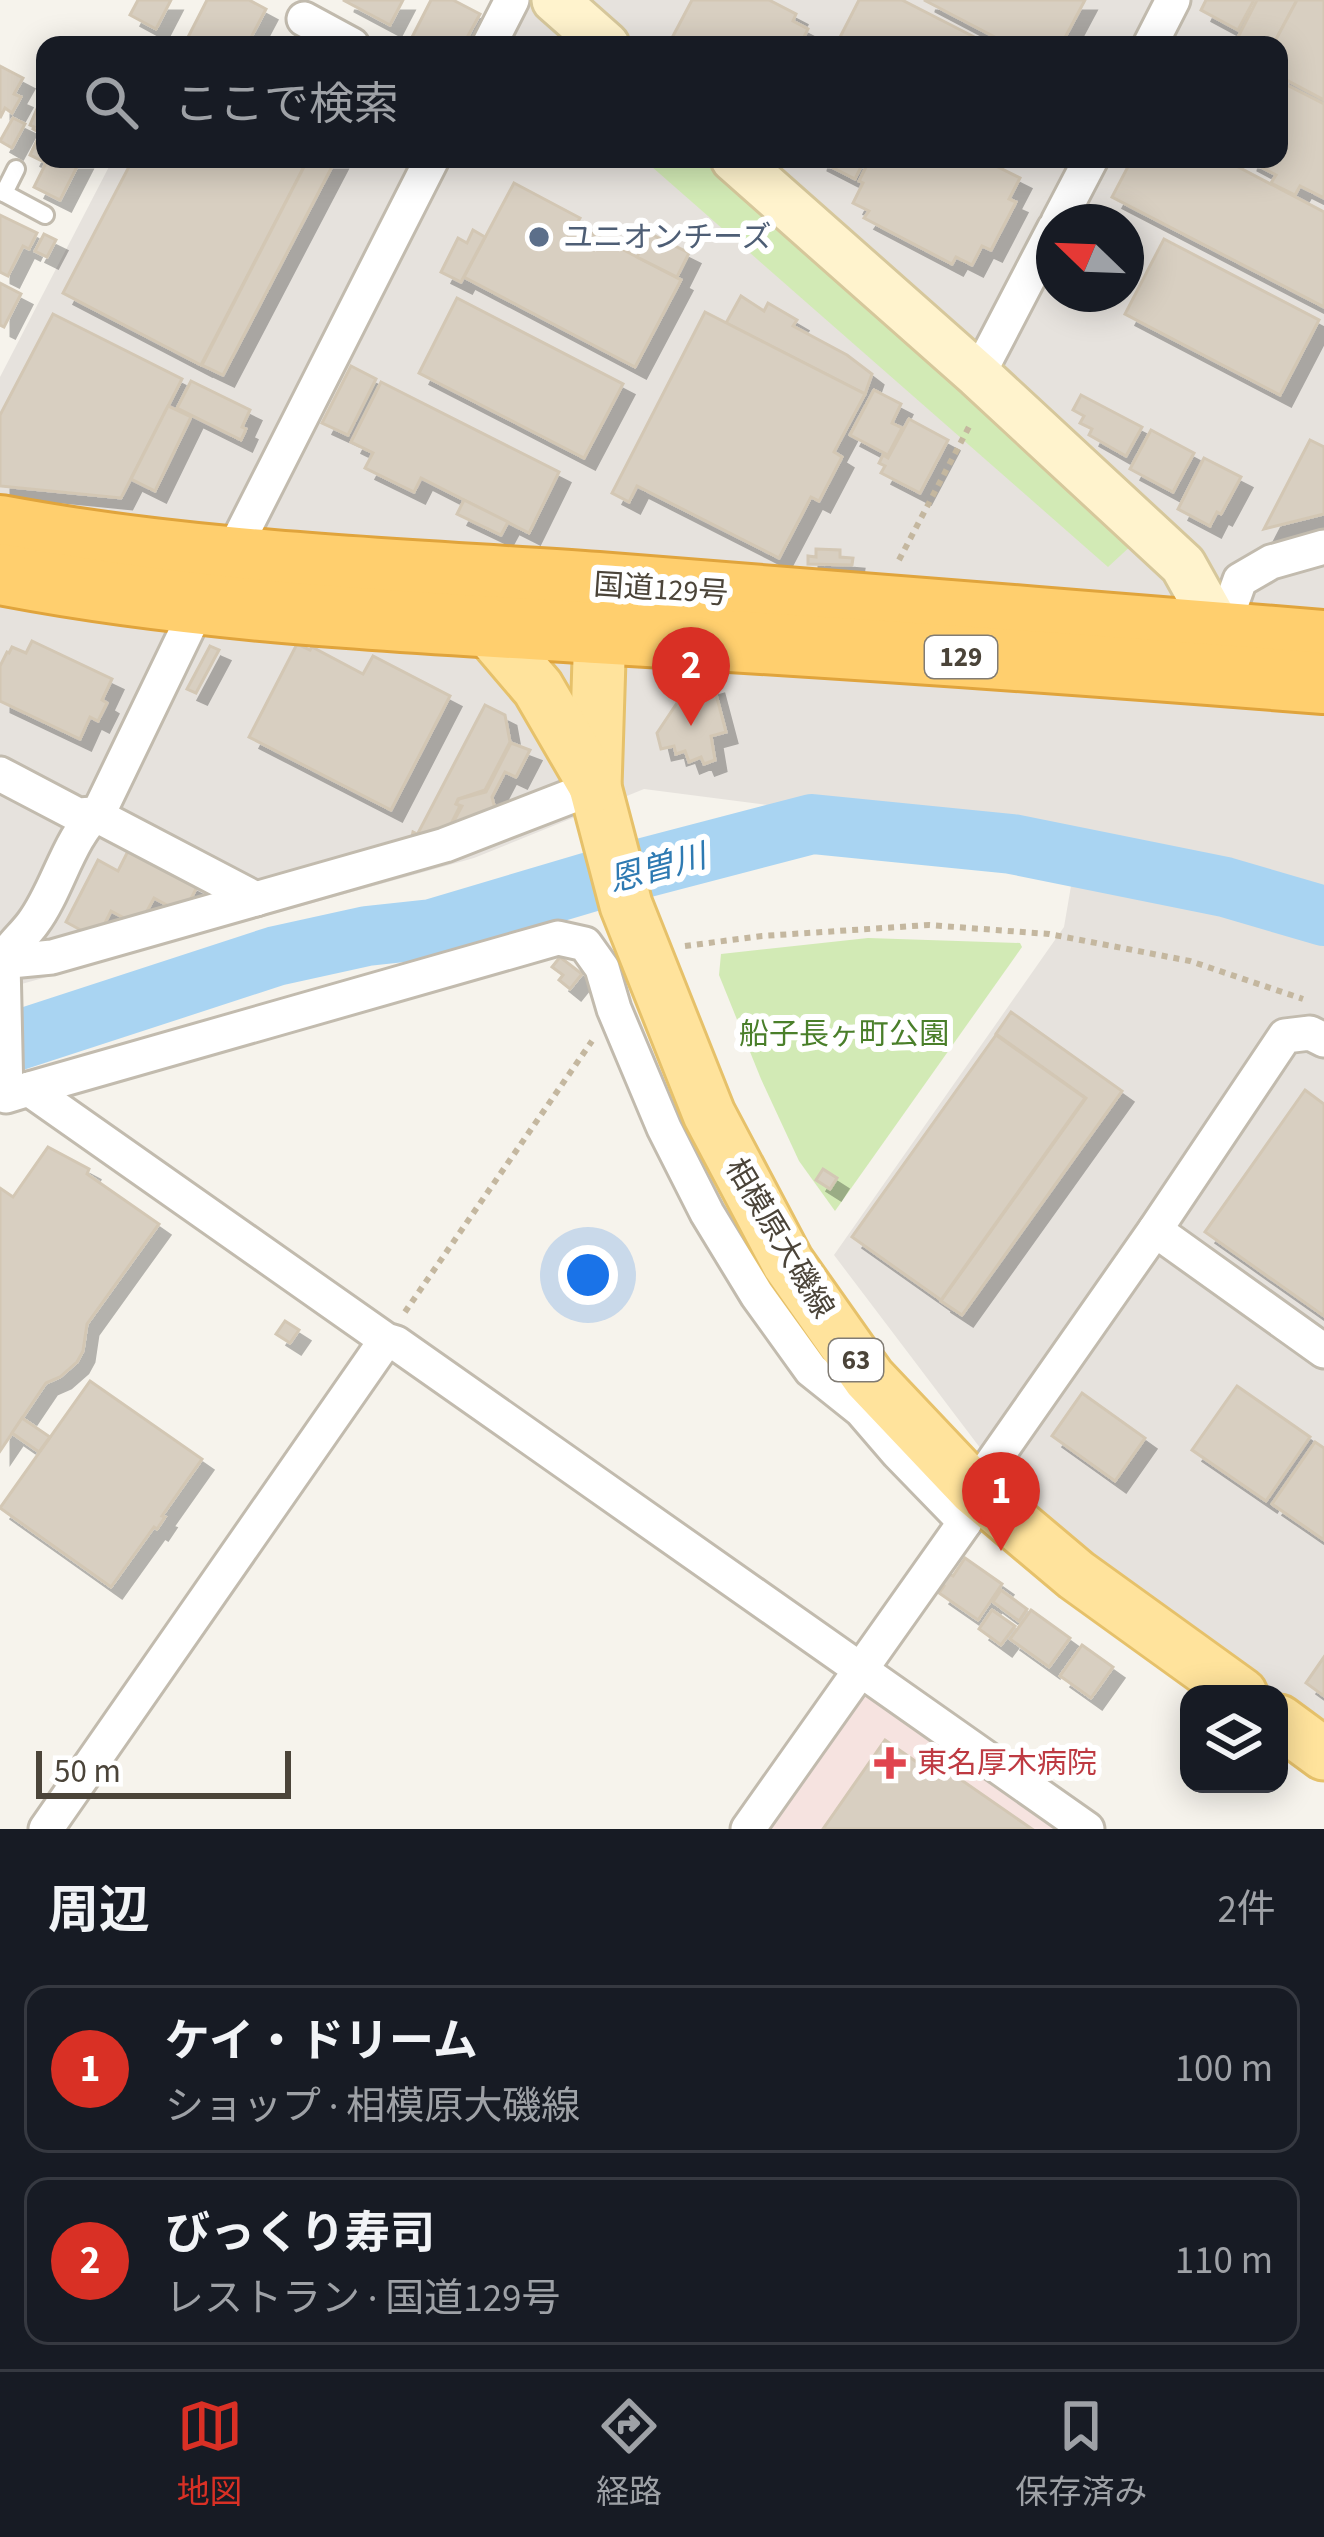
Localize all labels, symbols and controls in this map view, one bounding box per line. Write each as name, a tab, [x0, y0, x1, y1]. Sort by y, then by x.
search box	[36, 36, 1288, 168]
icon: search	[78, 69, 144, 135]
text: ここで検索	[174, 73, 399, 137]
north arrow	[1036, 204, 1144, 312]
place label: ユニオンチーズ	[563, 216, 772, 259]
marker: ユニオンチーズ	[526, 224, 552, 250]
street label: 国道129号	[592, 563, 730, 616]
pin: 2	[652, 627, 730, 726]
road number: 129	[925, 636, 997, 678]
water label: 恩曽川	[603, 832, 714, 904]
park label: 船子長ヶ町公園	[739, 1013, 949, 1056]
street label: 相模原大磯線	[715, 1150, 844, 1326]
your location	[558, 1245, 618, 1305]
road number: 63	[829, 1339, 883, 1381]
pin: 1	[962, 1452, 1040, 1551]
map controls	[1180, 1685, 1288, 1793]
button: layers	[1180, 1685, 1288, 1793]
place label: 東名厚木病院	[917, 1742, 1097, 1785]
scale bar	[36, 1745, 291, 1798]
marker: 東名厚木病院	[874, 1747, 906, 1779]
text: 50 m	[54, 1748, 121, 1795]
text: 周辺	[48, 1875, 150, 1947]
text: 2件	[1218, 1882, 1276, 1938]
text: ケイ・ドリーム	[165, 2010, 478, 2074]
text: 1	[80, 2041, 100, 2097]
text: 100 m	[1175, 2041, 1273, 2097]
text: ショップ · 相模原大磯線	[165, 2079, 580, 2135]
text: びっくり寿司	[165, 2202, 435, 2266]
text: 2	[80, 2233, 100, 2289]
text: 110 m	[1175, 2233, 1273, 2289]
text: レストラン · 国道129号	[165, 2271, 560, 2327]
tab: 地図	[177, 2393, 243, 2516]
tab: 経路	[596, 2393, 662, 2516]
tab: 保存済み	[1015, 2393, 1147, 2516]

